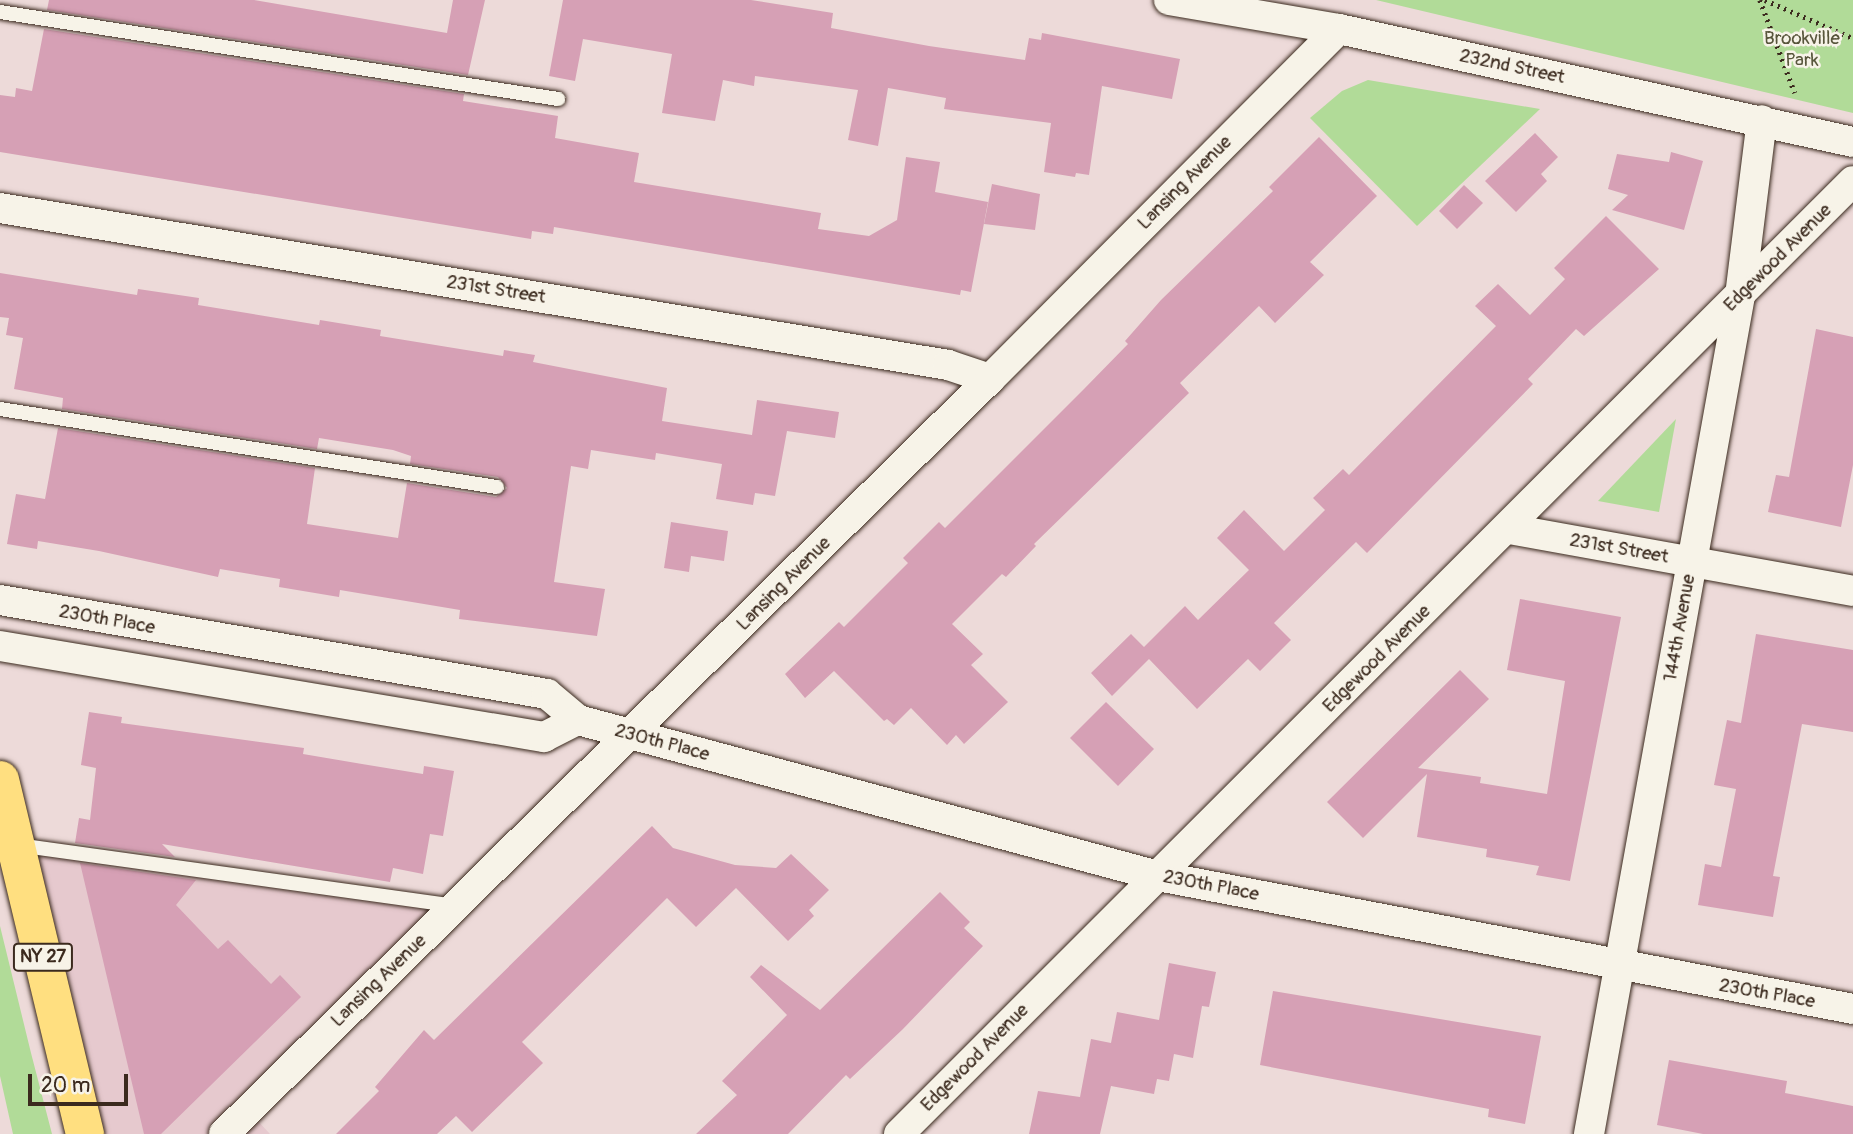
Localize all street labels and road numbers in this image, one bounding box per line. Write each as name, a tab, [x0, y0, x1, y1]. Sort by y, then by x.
street label: 232nd Street	[1457, 45, 1567, 89]
street label: Lansing Avenue	[1133, 131, 1237, 235]
street label: Edgewood Avenue	[1719, 199, 1837, 317]
street label: 231st Street	[445, 271, 547, 309]
street label: 231st Street	[1568, 529, 1670, 569]
street label: Lansing Avenue	[732, 532, 836, 636]
street label: 144th Avenue	[1659, 573, 1701, 683]
street label: 230th Place	[57, 600, 157, 640]
street label: Edgewood Avenue	[1318, 600, 1436, 718]
street label: 230th Place	[612, 719, 712, 767]
street label: 230th Place	[1161, 866, 1261, 906]
street label: Lansing Avenue	[327, 930, 431, 1032]
road number: NY 27	[12, 942, 74, 972]
street label: 230th Place	[1717, 974, 1817, 1014]
street label: Edgewood Avenue	[916, 999, 1034, 1117]

